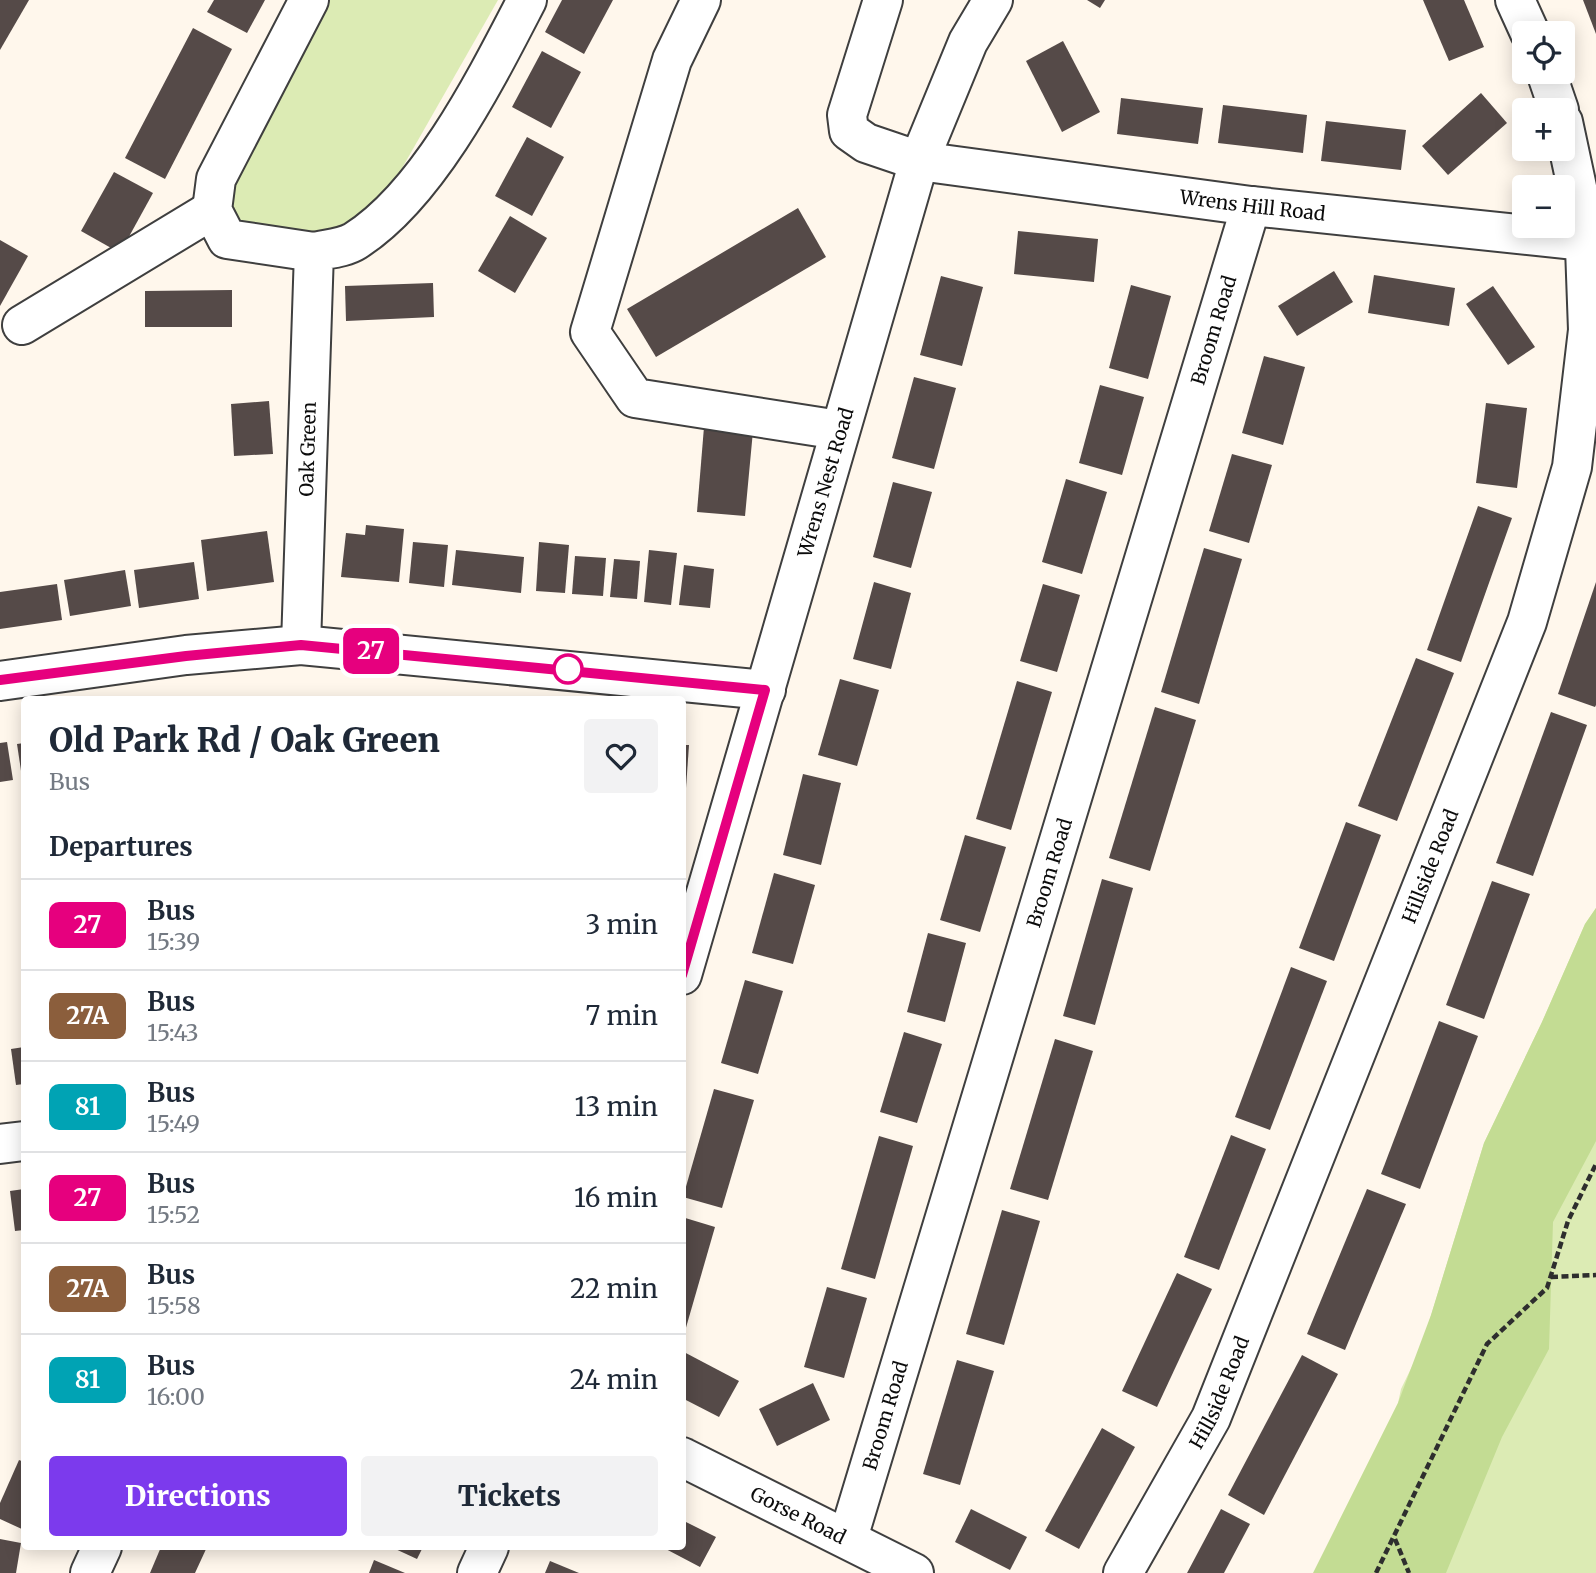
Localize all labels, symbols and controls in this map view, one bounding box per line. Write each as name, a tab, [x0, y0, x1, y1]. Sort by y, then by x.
map controls	[1512, 21, 1575, 238]
button: locate	[1512, 21, 1575, 84]
button: +	[1512, 98, 1575, 161]
button: −	[1512, 175, 1575, 238]
street label: Wrens Hill Road	[1177, 184, 1327, 226]
street label: Broom Road	[1186, 273, 1241, 388]
street label: Oak Green	[294, 401, 321, 497]
street label: Wrens Nest Road	[792, 405, 859, 561]
line badge: 27	[340, 628, 402, 674]
text: 27	[357, 635, 385, 666]
unlabelled marker	[553, 654, 583, 684]
button: heart	[584, 719, 658, 793]
text: Old Park Rd / Oak Green	[49, 720, 440, 761]
text: Bus	[49, 767, 90, 796]
street label: Hillside Road	[1397, 806, 1463, 927]
street label: Broom Road	[1021, 815, 1077, 930]
text: Departures	[49, 830, 193, 863]
text: Bus	[147, 894, 195, 927]
text: 3 min	[586, 908, 658, 941]
text: 27	[74, 909, 101, 940]
text: 15:39	[147, 927, 200, 956]
text: Bus	[147, 985, 195, 1018]
text: 7 min	[586, 999, 658, 1032]
text: 27A	[66, 1000, 109, 1031]
text: 15:43	[147, 1018, 199, 1047]
text: Bus	[147, 1076, 195, 1109]
text: 13 min	[574, 1090, 658, 1123]
text: 81	[75, 1091, 100, 1122]
text: 15:49	[147, 1109, 200, 1138]
text: Bus	[147, 1167, 195, 1200]
text: 16 min	[574, 1181, 658, 1214]
text: 27	[74, 1182, 101, 1213]
text: 15:52	[147, 1200, 200, 1229]
text: Bus	[147, 1258, 195, 1291]
text: 22 min	[570, 1272, 658, 1305]
text: 27A	[66, 1273, 109, 1304]
text: 15:58	[147, 1291, 201, 1320]
street label: Hillside Road	[1184, 1333, 1254, 1453]
text: Bus	[147, 1349, 195, 1382]
street label: Broom Road	[857, 1358, 913, 1473]
text: 24 min	[570, 1363, 658, 1396]
text: 81	[75, 1364, 100, 1395]
text: 16:00	[147, 1382, 205, 1411]
button: Directions	[49, 1456, 347, 1536]
button: Tickets	[361, 1456, 658, 1536]
street label: Gorse Road	[747, 1481, 850, 1549]

